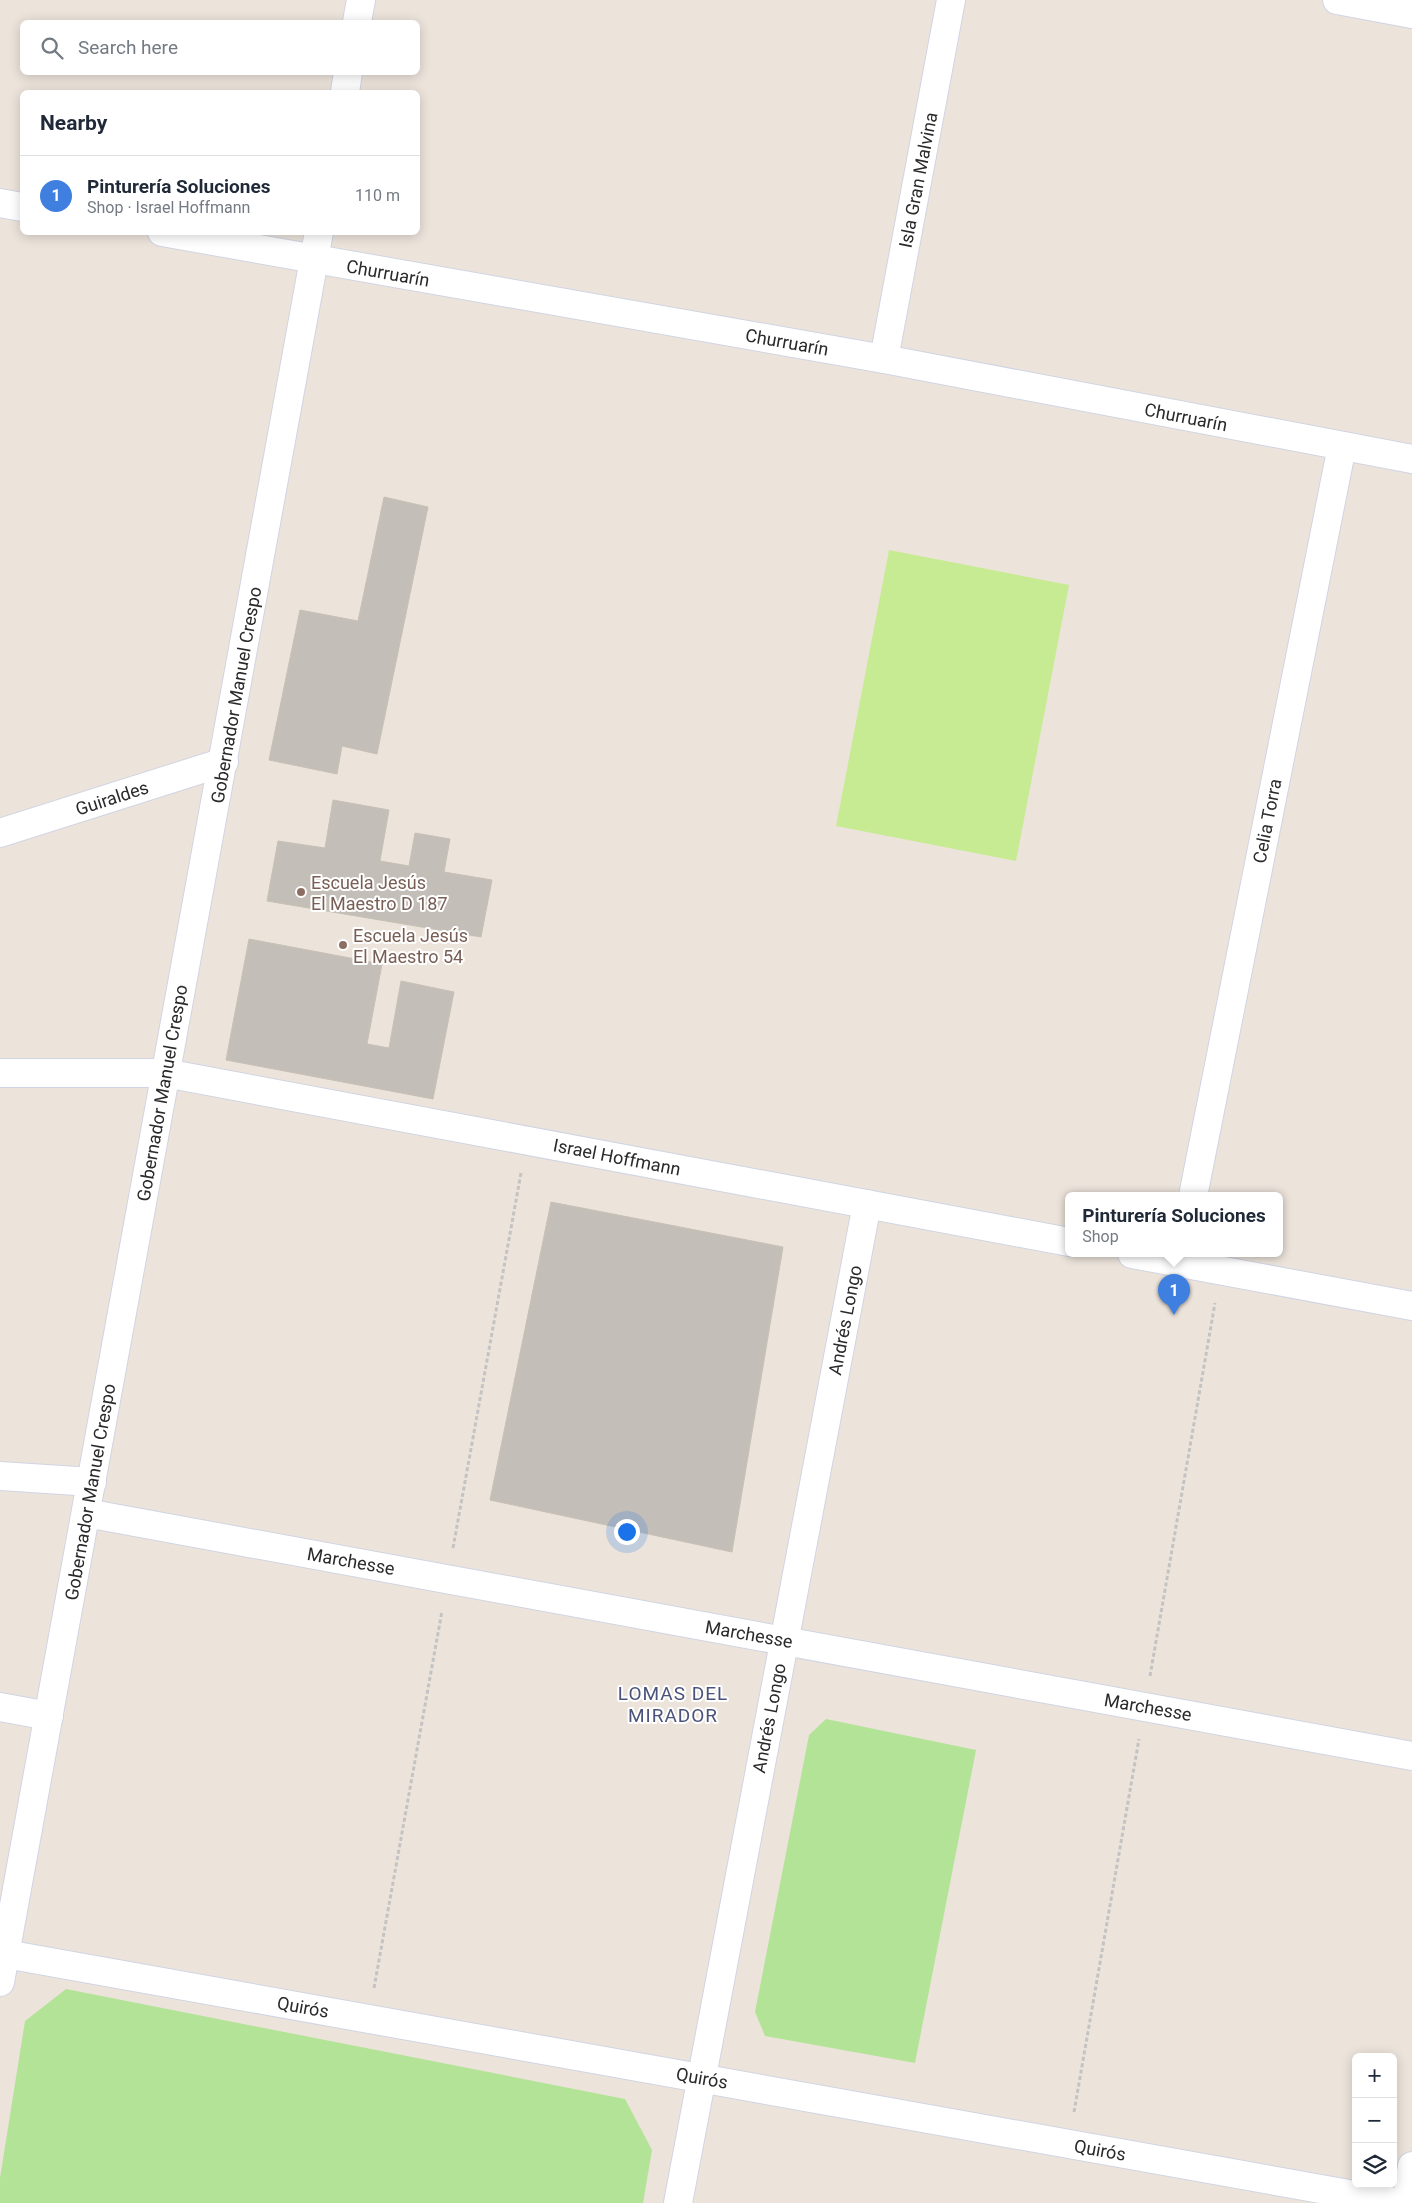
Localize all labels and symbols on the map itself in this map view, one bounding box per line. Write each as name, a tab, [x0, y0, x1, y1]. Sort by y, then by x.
street label: Isla Gran Malvina	[895, 110, 941, 250]
street label: Churruarín	[345, 255, 431, 291]
street label: Churruarín	[744, 324, 830, 360]
street label: Churruarín	[1143, 399, 1229, 435]
street label: Gobernador Manuel Crespo	[207, 585, 265, 805]
street label: Guiraldes	[73, 776, 151, 820]
street label: Celia Torra	[1249, 777, 1285, 865]
place label: Escuela Jesús El Maestro D 187	[311, 872, 448, 914]
marker: Escuela Jesús El Maestro D 187	[295, 886, 307, 898]
place label: Escuela Jesús El Maestro 54	[353, 925, 468, 967]
marker: Escuela Jesús El Maestro 54	[337, 939, 349, 951]
street label: Gobernador Manuel Crespo	[133, 983, 191, 1203]
street label: Israel Hoffmann	[552, 1134, 682, 1180]
street label: Andrés Longo	[824, 1263, 866, 1377]
pin: 1	[1158, 1274, 1190, 1315]
street label: Gobernador Manuel Crespo	[61, 1382, 119, 1602]
your location	[614, 1519, 640, 1545]
street label: Marchesse	[306, 1543, 396, 1579]
street label: Marchesse	[704, 1616, 794, 1652]
street label: Andrés Longo	[748, 1661, 790, 1775]
district label: LOMAS DEL MIRADOR	[618, 1682, 728, 1727]
street label: Marchesse	[1103, 1689, 1193, 1725]
street label: Quirós	[275, 1992, 331, 2022]
street label: Quirós	[674, 2063, 730, 2093]
street label: Quirós	[1072, 2135, 1128, 2165]

